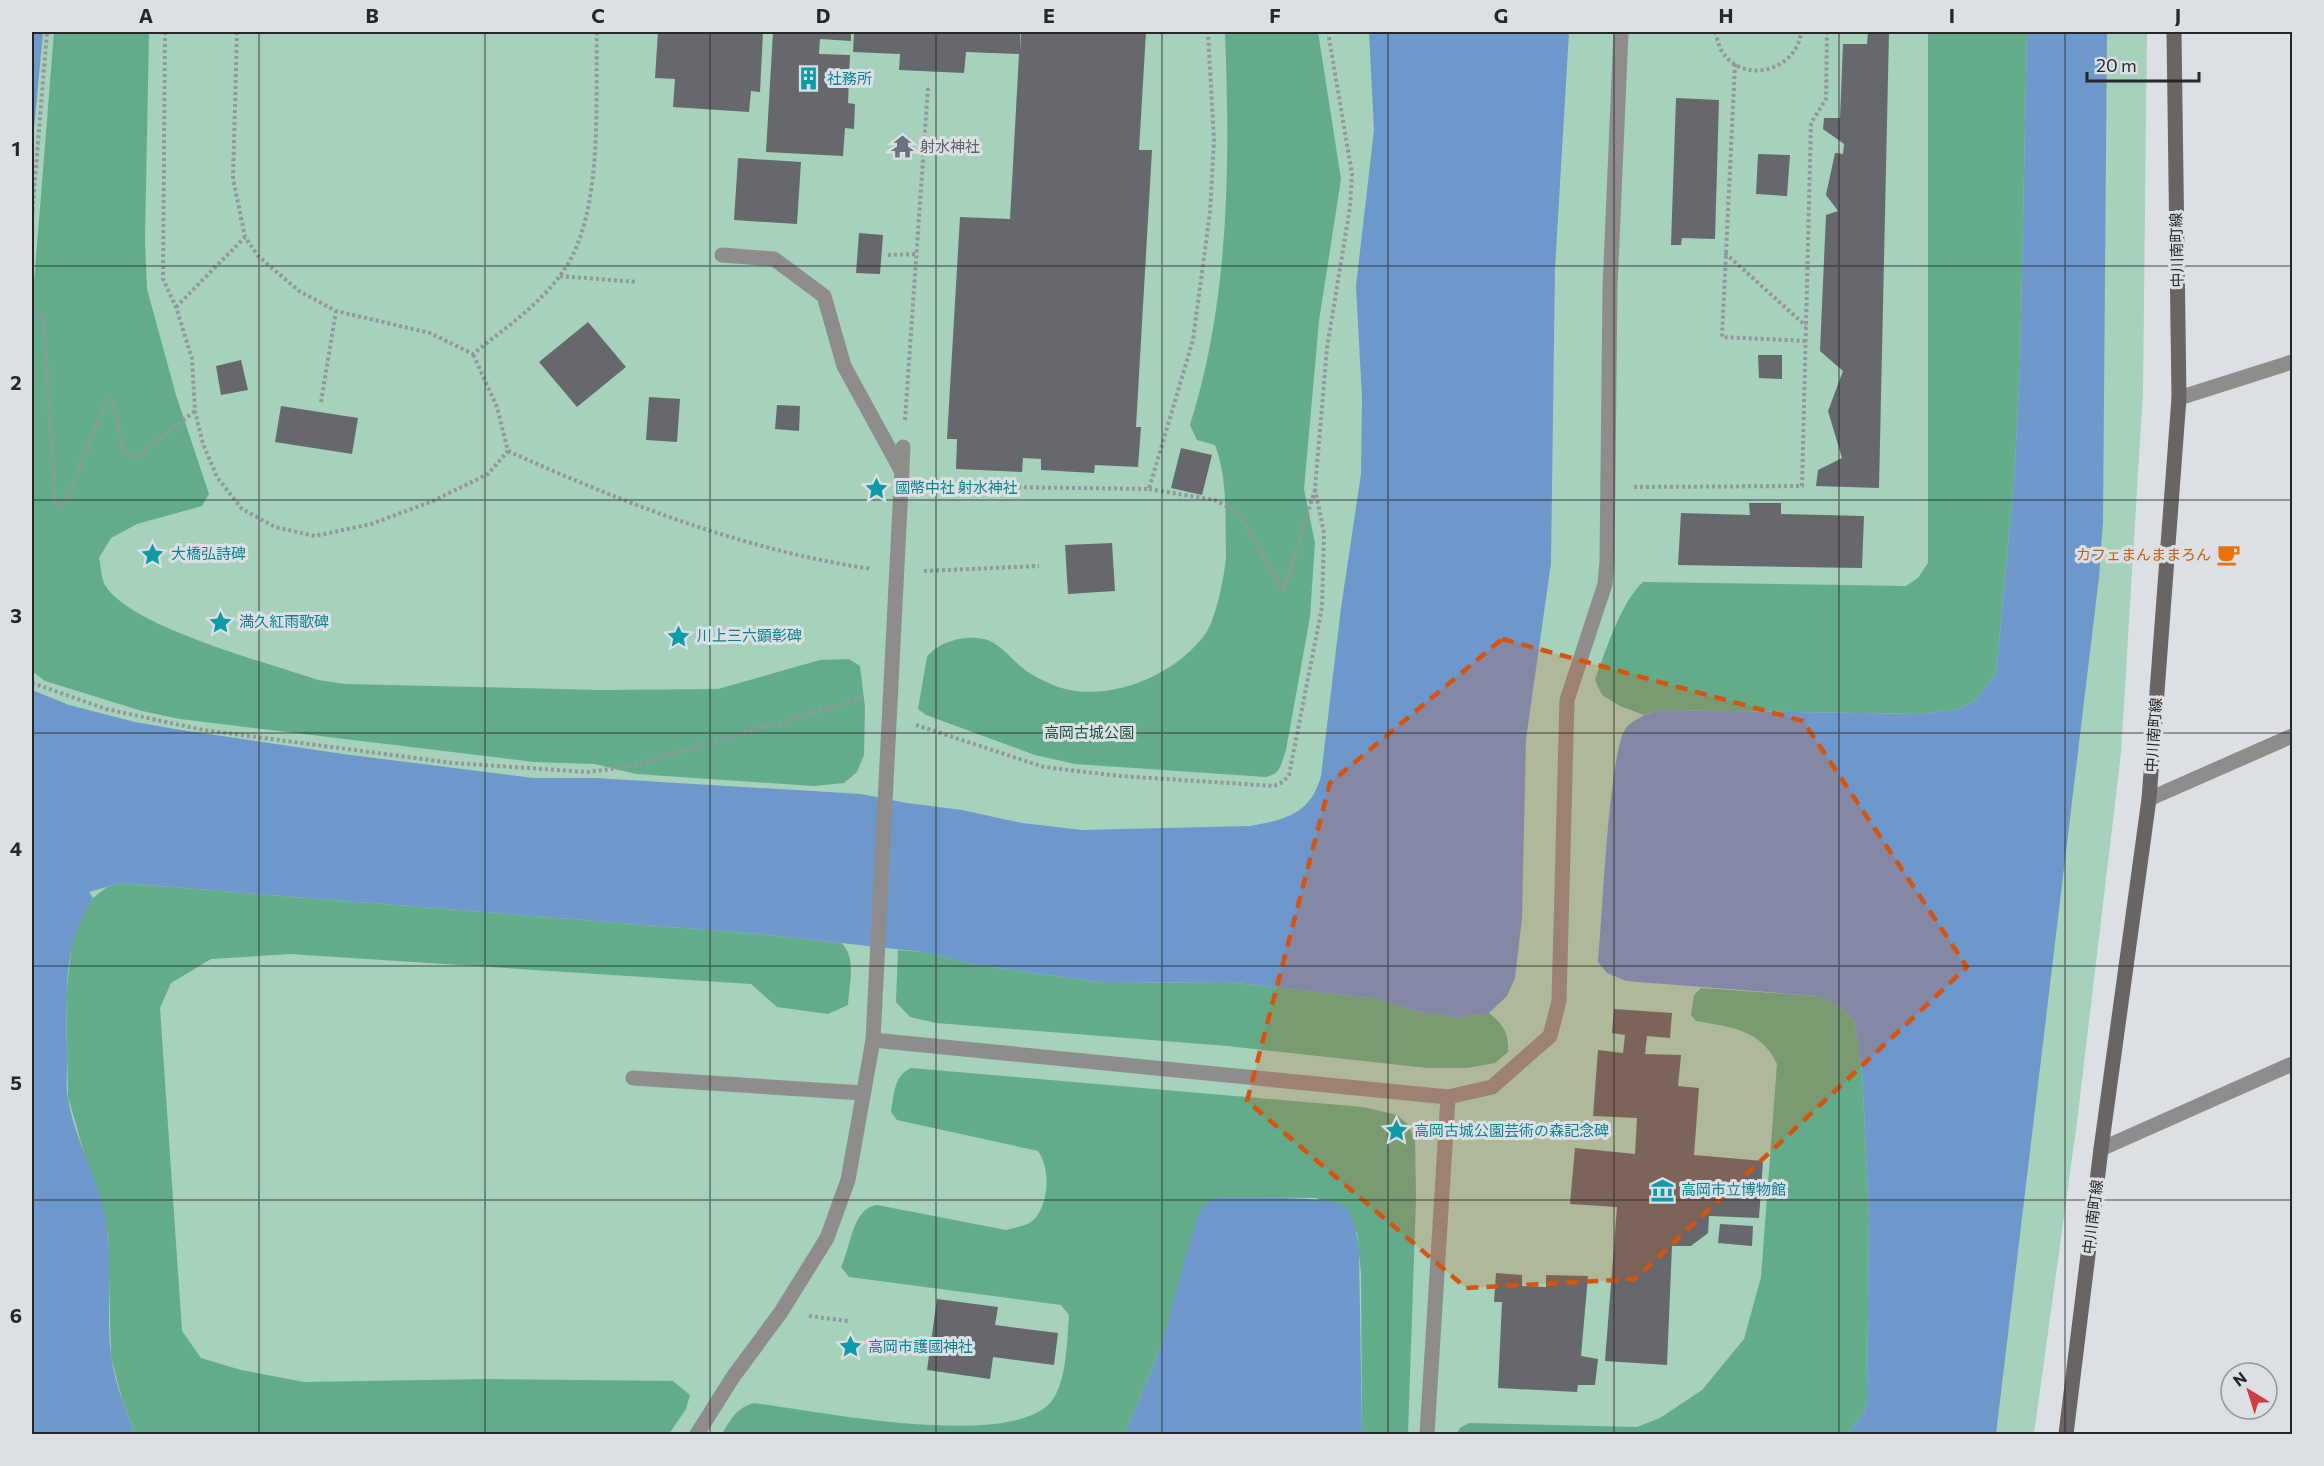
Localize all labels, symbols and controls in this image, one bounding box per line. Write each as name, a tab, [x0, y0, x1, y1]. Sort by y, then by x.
text: A	[139, 3, 153, 27]
text: B	[365, 3, 379, 27]
text: C	[591, 3, 605, 27]
text: D	[816, 3, 830, 27]
text: E	[1043, 3, 1055, 27]
text: F	[1269, 3, 1281, 27]
text: G	[1494, 3, 1508, 27]
text: H	[1719, 3, 1734, 27]
text: I	[1949, 3, 1955, 27]
text: J	[2175, 3, 2181, 27]
scale bar	[2087, 45, 2200, 83]
text: 20 m	[2096, 54, 2137, 76]
building icon: 社務所	[796, 66, 822, 92]
place label: 社務所	[827, 69, 872, 87]
temple icon: 射水神社	[889, 134, 915, 160]
text: 1	[11, 136, 21, 160]
place label: 射水神社	[920, 137, 980, 155]
street label: 中川南町線	[2166, 212, 2186, 288]
text: 2	[10, 370, 22, 394]
place icon: 國幣中社 射水神社	[864, 475, 890, 501]
place label: 國幣中社 射水神社	[895, 478, 1018, 496]
place icon: 大橋弘詩碑	[140, 541, 166, 567]
cafe icon: カフェまんままろん	[2216, 542, 2242, 568]
place label: 大橋弘詩碑	[171, 544, 246, 562]
place label: カフェまんままろん	[2076, 545, 2211, 563]
text: 3	[10, 603, 22, 627]
place icon: 満久紅雨歌碑	[208, 609, 234, 635]
place label: 満久紅雨歌碑	[239, 612, 329, 630]
place icon: 川上三六顕彰碑	[666, 623, 692, 649]
place label: 川上三六顕彰碑	[697, 626, 802, 644]
street label: 中川南町線	[2141, 697, 2165, 773]
park label: 高岡古城公園	[1044, 723, 1134, 741]
text: 4	[10, 836, 22, 860]
text: 5	[10, 1070, 22, 1094]
place icon: 高岡古城公園芸術の森記念碑	[1383, 1118, 1409, 1144]
place label: 高岡古城公園芸術の森記念碑	[1414, 1121, 1609, 1139]
museum icon: 高岡市立博物館	[1650, 1177, 1676, 1203]
street label: 中川南町線	[2079, 1179, 2106, 1255]
place label: 高岡市立博物館	[1681, 1180, 1786, 1198]
text: 6	[10, 1303, 22, 1327]
place icon: 高岡市護國神社	[837, 1334, 863, 1360]
place label: 高岡市護國神社	[868, 1337, 973, 1355]
north arrow	[2219, 1361, 2279, 1421]
text: N	[2229, 1368, 2250, 1390]

